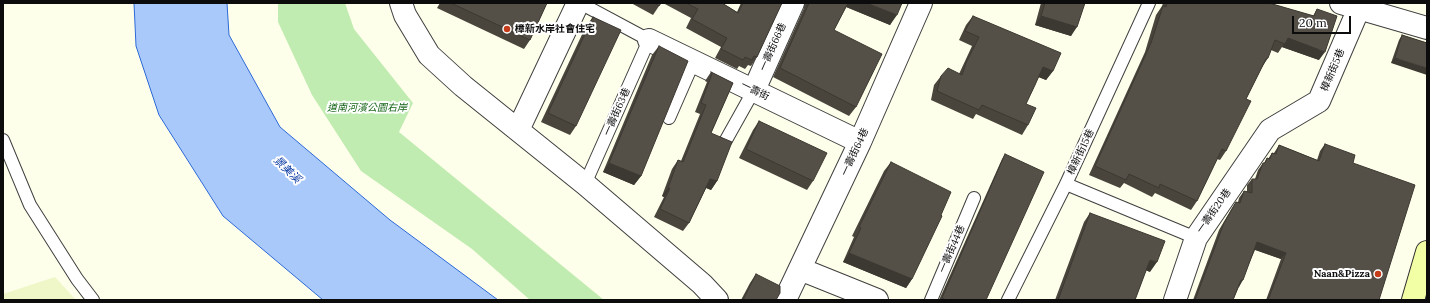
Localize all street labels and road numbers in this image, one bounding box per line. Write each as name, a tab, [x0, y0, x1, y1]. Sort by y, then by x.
street label: 一壽街66巷	[757, 21, 789, 73]
street label: 樟新街5巷	[1319, 47, 1347, 93]
street label: 一壽街	[739, 79, 771, 103]
street label: 一壽街63巷	[601, 86, 633, 138]
street label: 一壽街64巷	[839, 126, 871, 178]
street label: 樟新街15巷	[1065, 127, 1097, 177]
street label: 一壽街20巷	[1194, 186, 1234, 236]
street label: 一壽街44巷	[937, 223, 967, 275]

